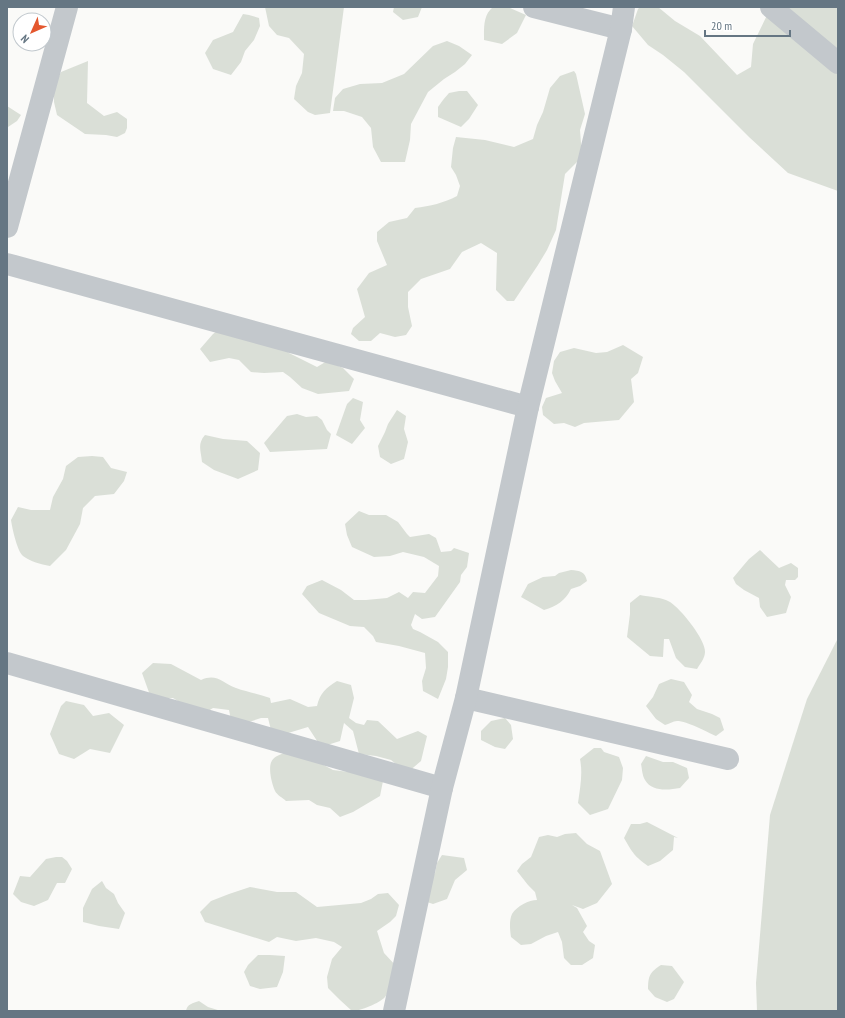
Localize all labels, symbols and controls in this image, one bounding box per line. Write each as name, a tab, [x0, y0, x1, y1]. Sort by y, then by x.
north arrow	[12, 12, 52, 52]
scale bar	[705, 12, 790, 38]
text: 20 m	[711, 18, 732, 33]
text: N	[18, 32, 32, 46]

